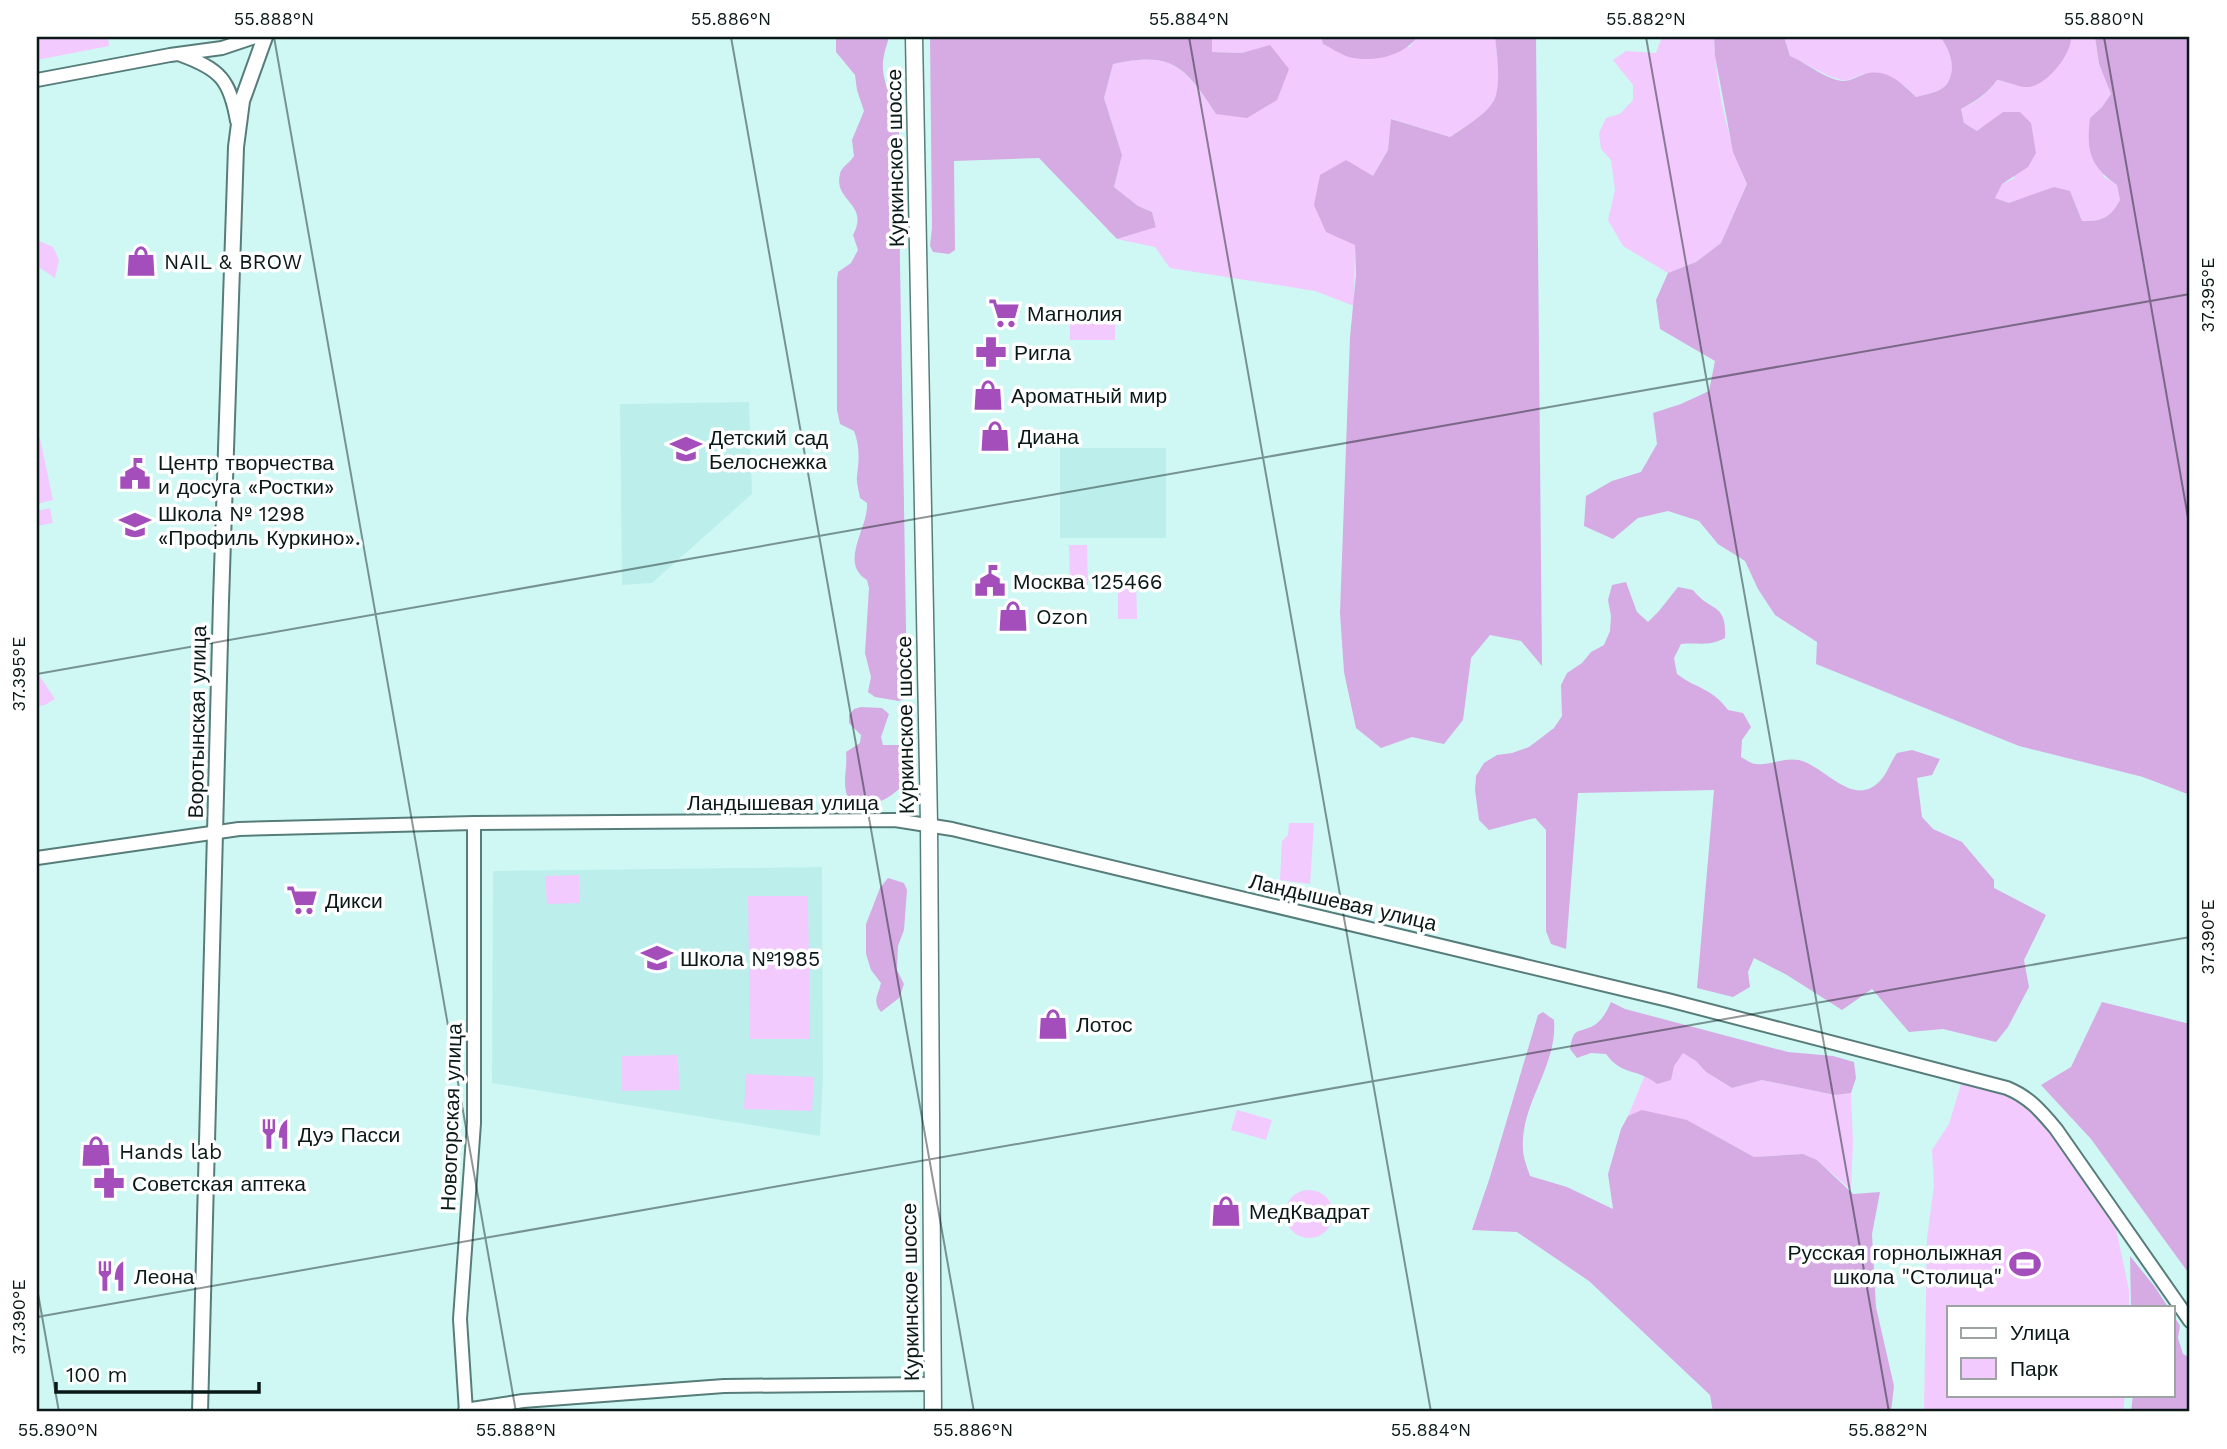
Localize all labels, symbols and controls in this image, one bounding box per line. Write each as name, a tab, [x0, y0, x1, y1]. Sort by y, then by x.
text: 55.888°N	[234, 8, 314, 29]
text: 55.886°N	[691, 8, 771, 29]
text: 55.884°N	[1149, 8, 1229, 29]
text: 55.882°N	[1606, 8, 1686, 29]
text: 55.880°N	[2064, 8, 2144, 29]
street label: Куркинское шоссе	[881, 69, 909, 247]
shop icon: NAIL & BROW	[124, 244, 158, 278]
place label: NAIL & BROW	[164, 249, 302, 274]
text: 37.395°E	[2197, 258, 2218, 332]
supermarket icon: Магнолия	[987, 296, 1021, 330]
place label: Магнолия	[1027, 301, 1122, 326]
pharmacy icon: Ригла	[974, 335, 1008, 369]
place label: Ригла	[1014, 340, 1071, 365]
shop icon: Ароматный мир	[971, 378, 1005, 412]
place label: Ароматный мир	[1011, 383, 1167, 408]
shop icon: Диана	[978, 419, 1012, 453]
place label: Диана	[1018, 424, 1079, 449]
place label: Детский сад Белоснежка	[709, 425, 828, 474]
school or university icon: Детский сад Белоснежка	[669, 432, 703, 466]
place label: Центр творчества и досуга «Ростки»	[158, 450, 334, 499]
public building icon: Центр творчества и досуга «Ростки»	[118, 457, 152, 491]
place label: Школа № 1298 «Профиль Куркино».	[158, 501, 360, 550]
school or university icon: Школа № 1298 «Профиль Куркино».	[118, 508, 152, 542]
public building icon: Москва 125466	[973, 564, 1007, 598]
place label: Москва 125466	[1013, 569, 1162, 594]
shop icon: Ozon	[996, 599, 1030, 633]
place label: Ozon	[1036, 604, 1088, 629]
street label: Воротынская улица	[183, 625, 211, 819]
street label: Куркинское шоссе	[891, 636, 919, 814]
text: 37.395°E	[8, 637, 29, 711]
street label: Ландышевая улица	[687, 790, 879, 815]
street label: Ландышевая улица	[1247, 868, 1440, 936]
supermarket icon: Дикси	[285, 883, 319, 917]
place label: Дикси	[325, 888, 383, 913]
text: 37.390°E	[2197, 899, 2218, 975]
school or university icon: Школа №1985	[640, 941, 674, 975]
place label: Школа №1985	[680, 946, 820, 971]
shop icon: Лотос	[1036, 1007, 1070, 1041]
place label: Лотос	[1076, 1012, 1133, 1037]
street label: Новогорская улица	[435, 1022, 467, 1211]
restaurant icon: Дуэ Пасси	[258, 1117, 292, 1151]
place label: Дуэ Пасси	[298, 1122, 400, 1147]
shop icon: Hands lab	[79, 1134, 113, 1168]
place label: Hands lab	[119, 1139, 222, 1164]
pharmacy icon: Советская аптека	[92, 1166, 126, 1200]
place label: Советская аптека	[132, 1171, 306, 1196]
shop icon: МедКвадрат	[1209, 1194, 1243, 1228]
place label: МедКвадрат	[1249, 1199, 1370, 1224]
street label: Куркинское шоссе	[896, 1203, 924, 1381]
place label: Русская горнолыжная школа "Столица"	[1787, 1240, 2002, 1289]
sports icon: Русская горнолыжная школа "Столица"	[2008, 1247, 2042, 1281]
restaurant icon: Леона	[94, 1259, 128, 1293]
place label: Леона	[134, 1264, 195, 1289]
text: 37.390°E	[8, 1279, 29, 1355]
legend	[1947, 1306, 2174, 1396]
text: Улица	[2010, 1320, 2070, 1345]
scale bar	[56, 1351, 259, 1395]
text: Парк	[2010, 1356, 2058, 1381]
text: 100 m	[66, 1362, 128, 1387]
text: 55.890°N	[18, 1419, 98, 1440]
text: 55.888°N	[476, 1419, 556, 1440]
text: 55.886°N	[933, 1419, 1013, 1440]
text: 55.884°N	[1391, 1419, 1471, 1440]
text: 55.882°N	[1848, 1419, 1928, 1440]

